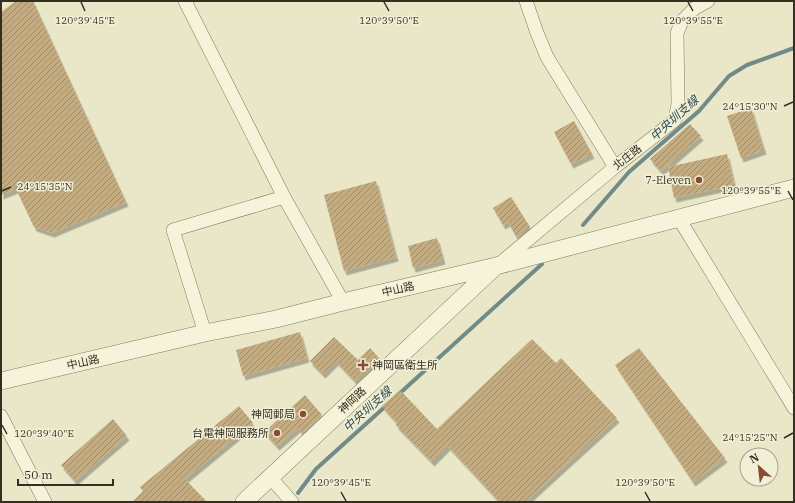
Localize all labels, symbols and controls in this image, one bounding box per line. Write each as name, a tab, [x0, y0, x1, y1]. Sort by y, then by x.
text: 120°39'45"E	[55, 14, 115, 27]
text: 120°39'50"E	[359, 14, 419, 27]
text: 120°39'55"E	[663, 14, 723, 27]
water label: 中央圳支線	[647, 91, 703, 144]
text: 24°15'30"N	[723, 100, 778, 113]
street label: 北庄路	[610, 141, 644, 173]
place label: 7-Eleven	[645, 173, 691, 187]
marker: 7-Eleven	[694, 175, 704, 185]
text: 24°15'35"N	[18, 180, 73, 193]
text: 120°39'55"E	[721, 184, 781, 197]
street label: 中山路	[380, 278, 416, 300]
street label: 中山路	[65, 351, 101, 373]
place label: 神岡區衛生所	[372, 358, 438, 372]
marker: 神岡區衛生所	[357, 359, 369, 371]
water label: 中央圳支線	[340, 382, 396, 435]
street label: 神岡路	[335, 384, 369, 416]
place label: 神岡郵局	[251, 407, 295, 421]
marker: 神岡郵局	[298, 409, 308, 419]
place label: 台電神岡服務所	[192, 426, 269, 440]
text: 120°39'40"E	[14, 427, 74, 440]
marker: 台電神岡服務所	[272, 428, 282, 438]
text: 24°15'25"N	[723, 431, 778, 444]
north arrow	[739, 447, 779, 487]
text: N	[747, 450, 762, 466]
scale bar	[18, 461, 113, 487]
text: 50 m	[24, 467, 53, 482]
text: 120°39'45"E	[311, 476, 371, 489]
text: 120°39'50"E	[615, 476, 675, 489]

